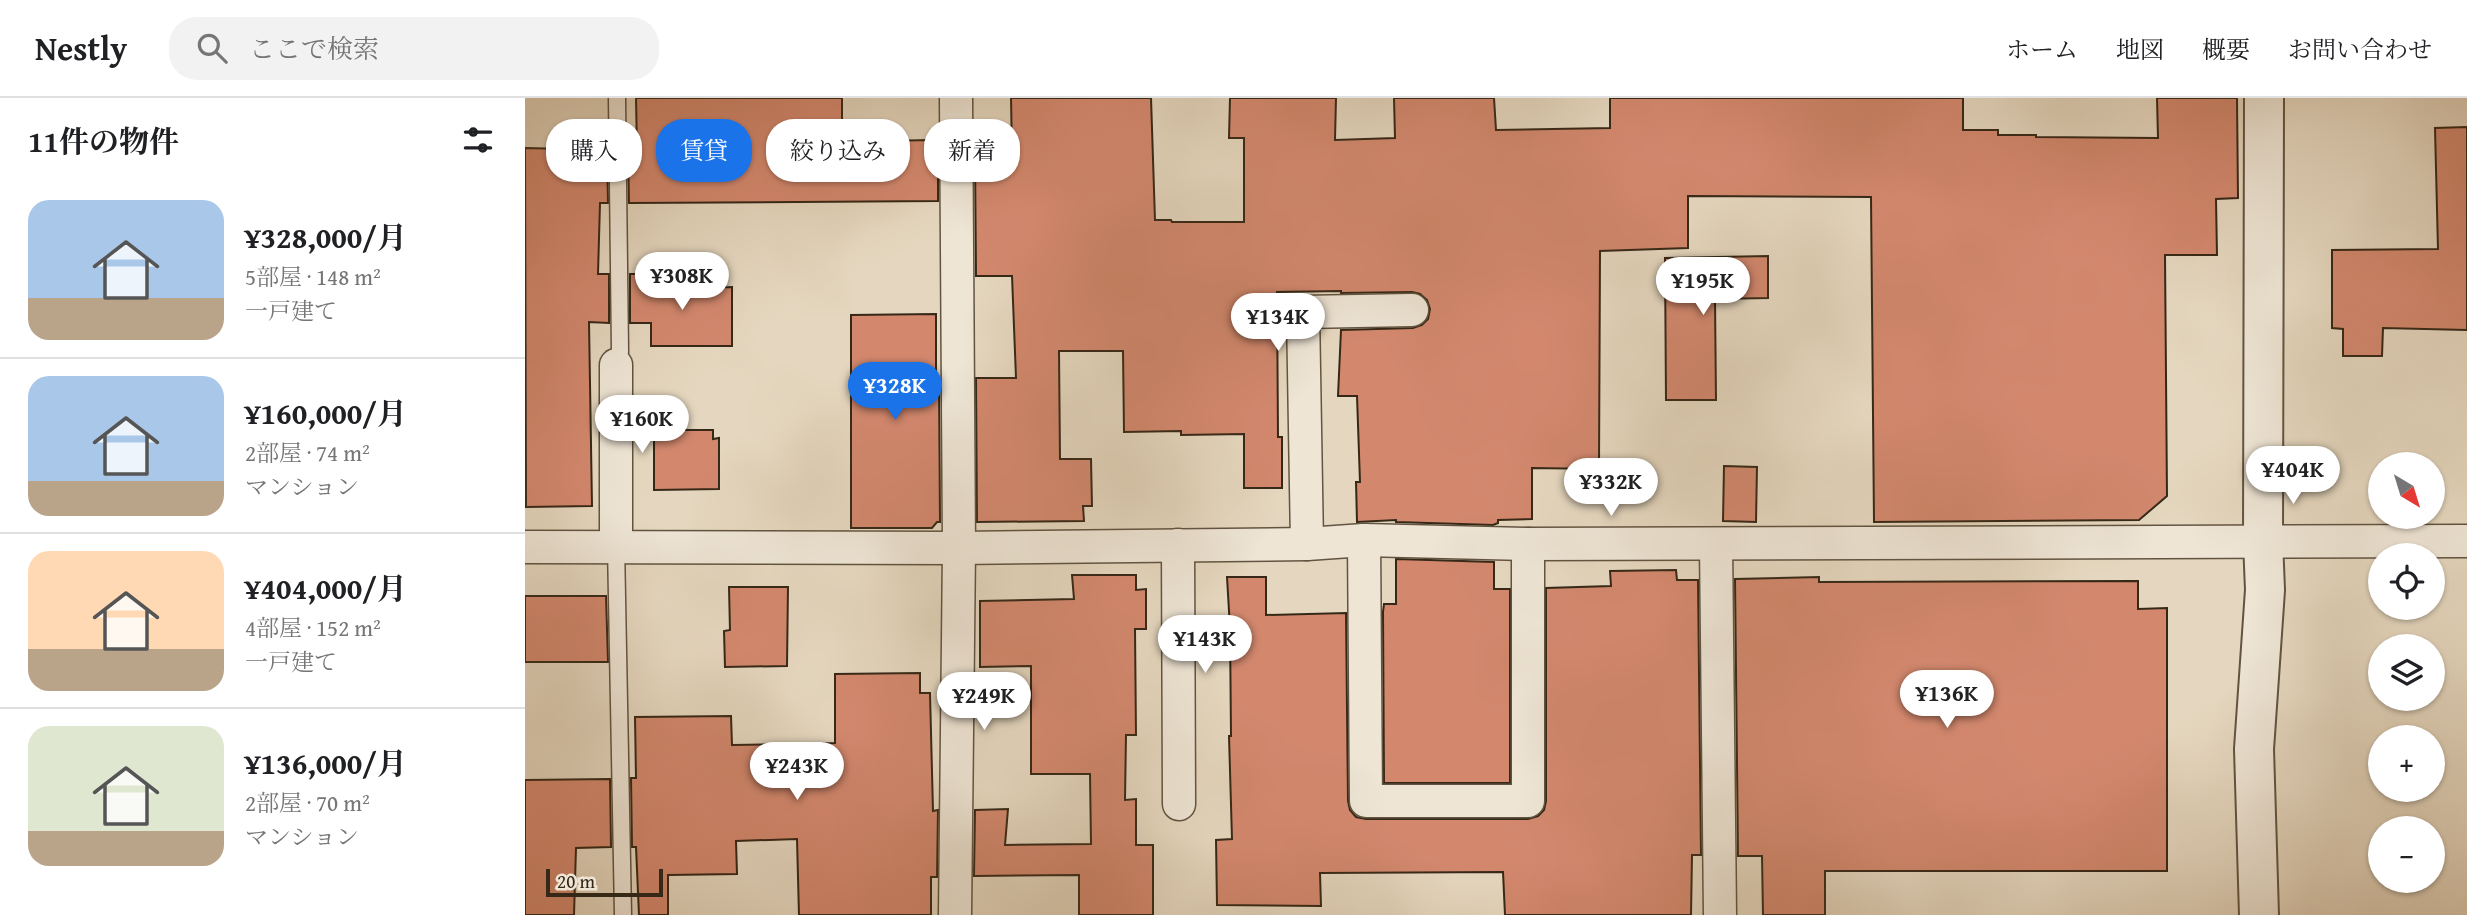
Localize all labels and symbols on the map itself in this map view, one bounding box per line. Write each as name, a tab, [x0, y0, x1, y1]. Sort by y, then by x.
pin: ¥308K	[633, 252, 731, 312]
pin: ¥195K	[1654, 258, 1752, 317]
pin: ¥134K	[1229, 294, 1327, 353]
pin: ¥328K	[846, 362, 944, 422]
pin: ¥160K	[593, 396, 691, 455]
pin: ¥404K	[2244, 446, 2342, 506]
north arrow	[2368, 452, 2445, 528]
pin: ¥332K	[1562, 458, 1660, 518]
pin: ¥143K	[1156, 616, 1254, 675]
pin: ¥136K	[1898, 670, 1996, 730]
pin: ¥249K	[935, 672, 1033, 732]
pin: ¥243K	[748, 742, 846, 802]
scale bar	[546, 866, 663, 898]

